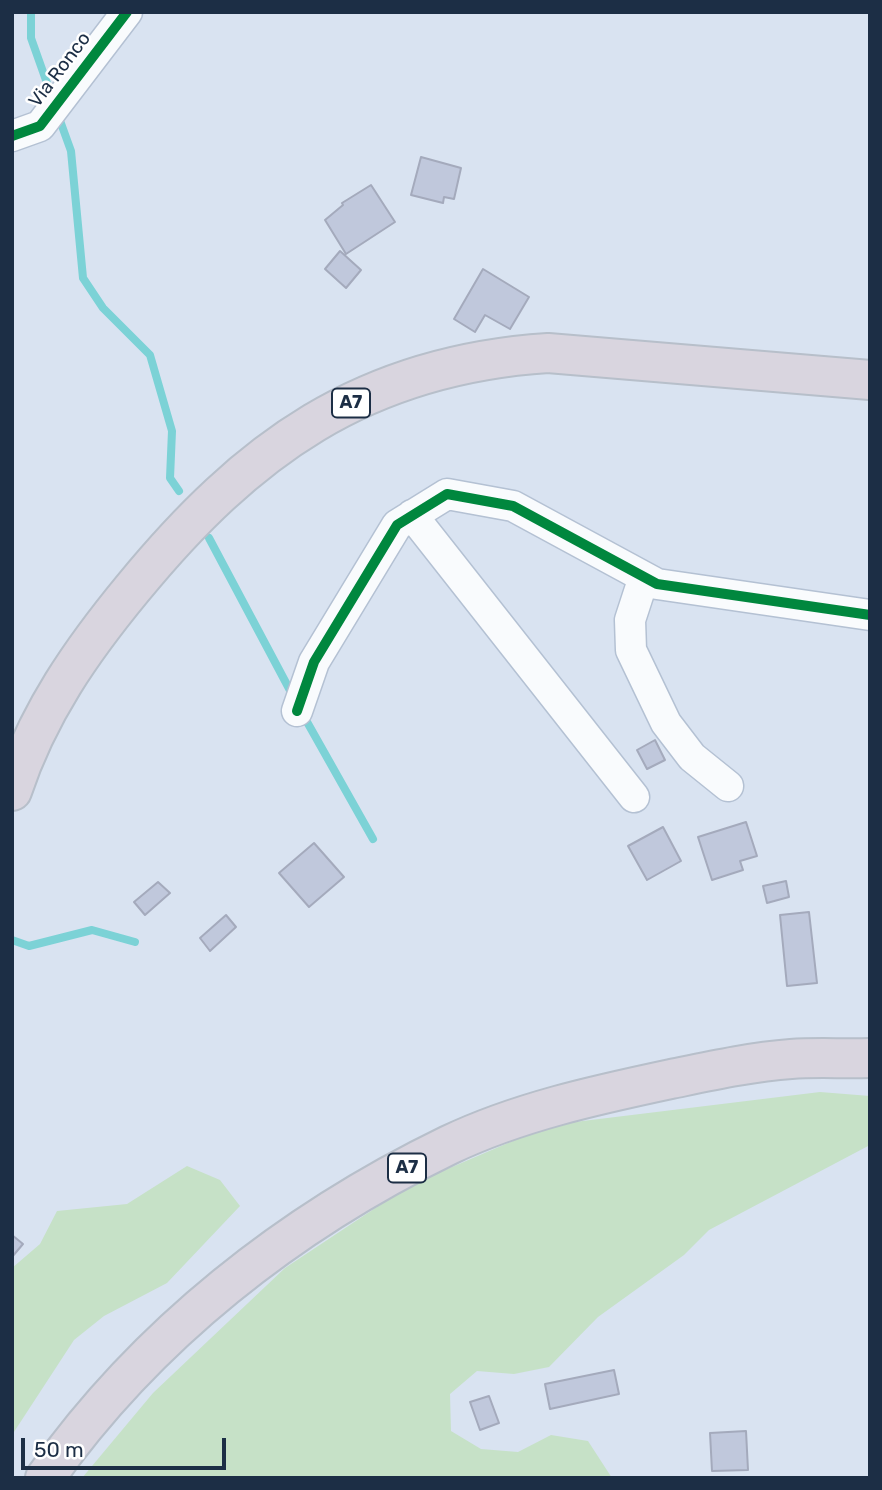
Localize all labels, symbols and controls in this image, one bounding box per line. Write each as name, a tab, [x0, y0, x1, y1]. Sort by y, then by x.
street label: Via Ronco	[24, 28, 96, 112]
road number: A7	[332, 388, 370, 418]
road number: A7	[388, 1154, 426, 1182]
scale bar	[24, 1424, 229, 1468]
text: 50 m	[34, 1437, 84, 1462]

